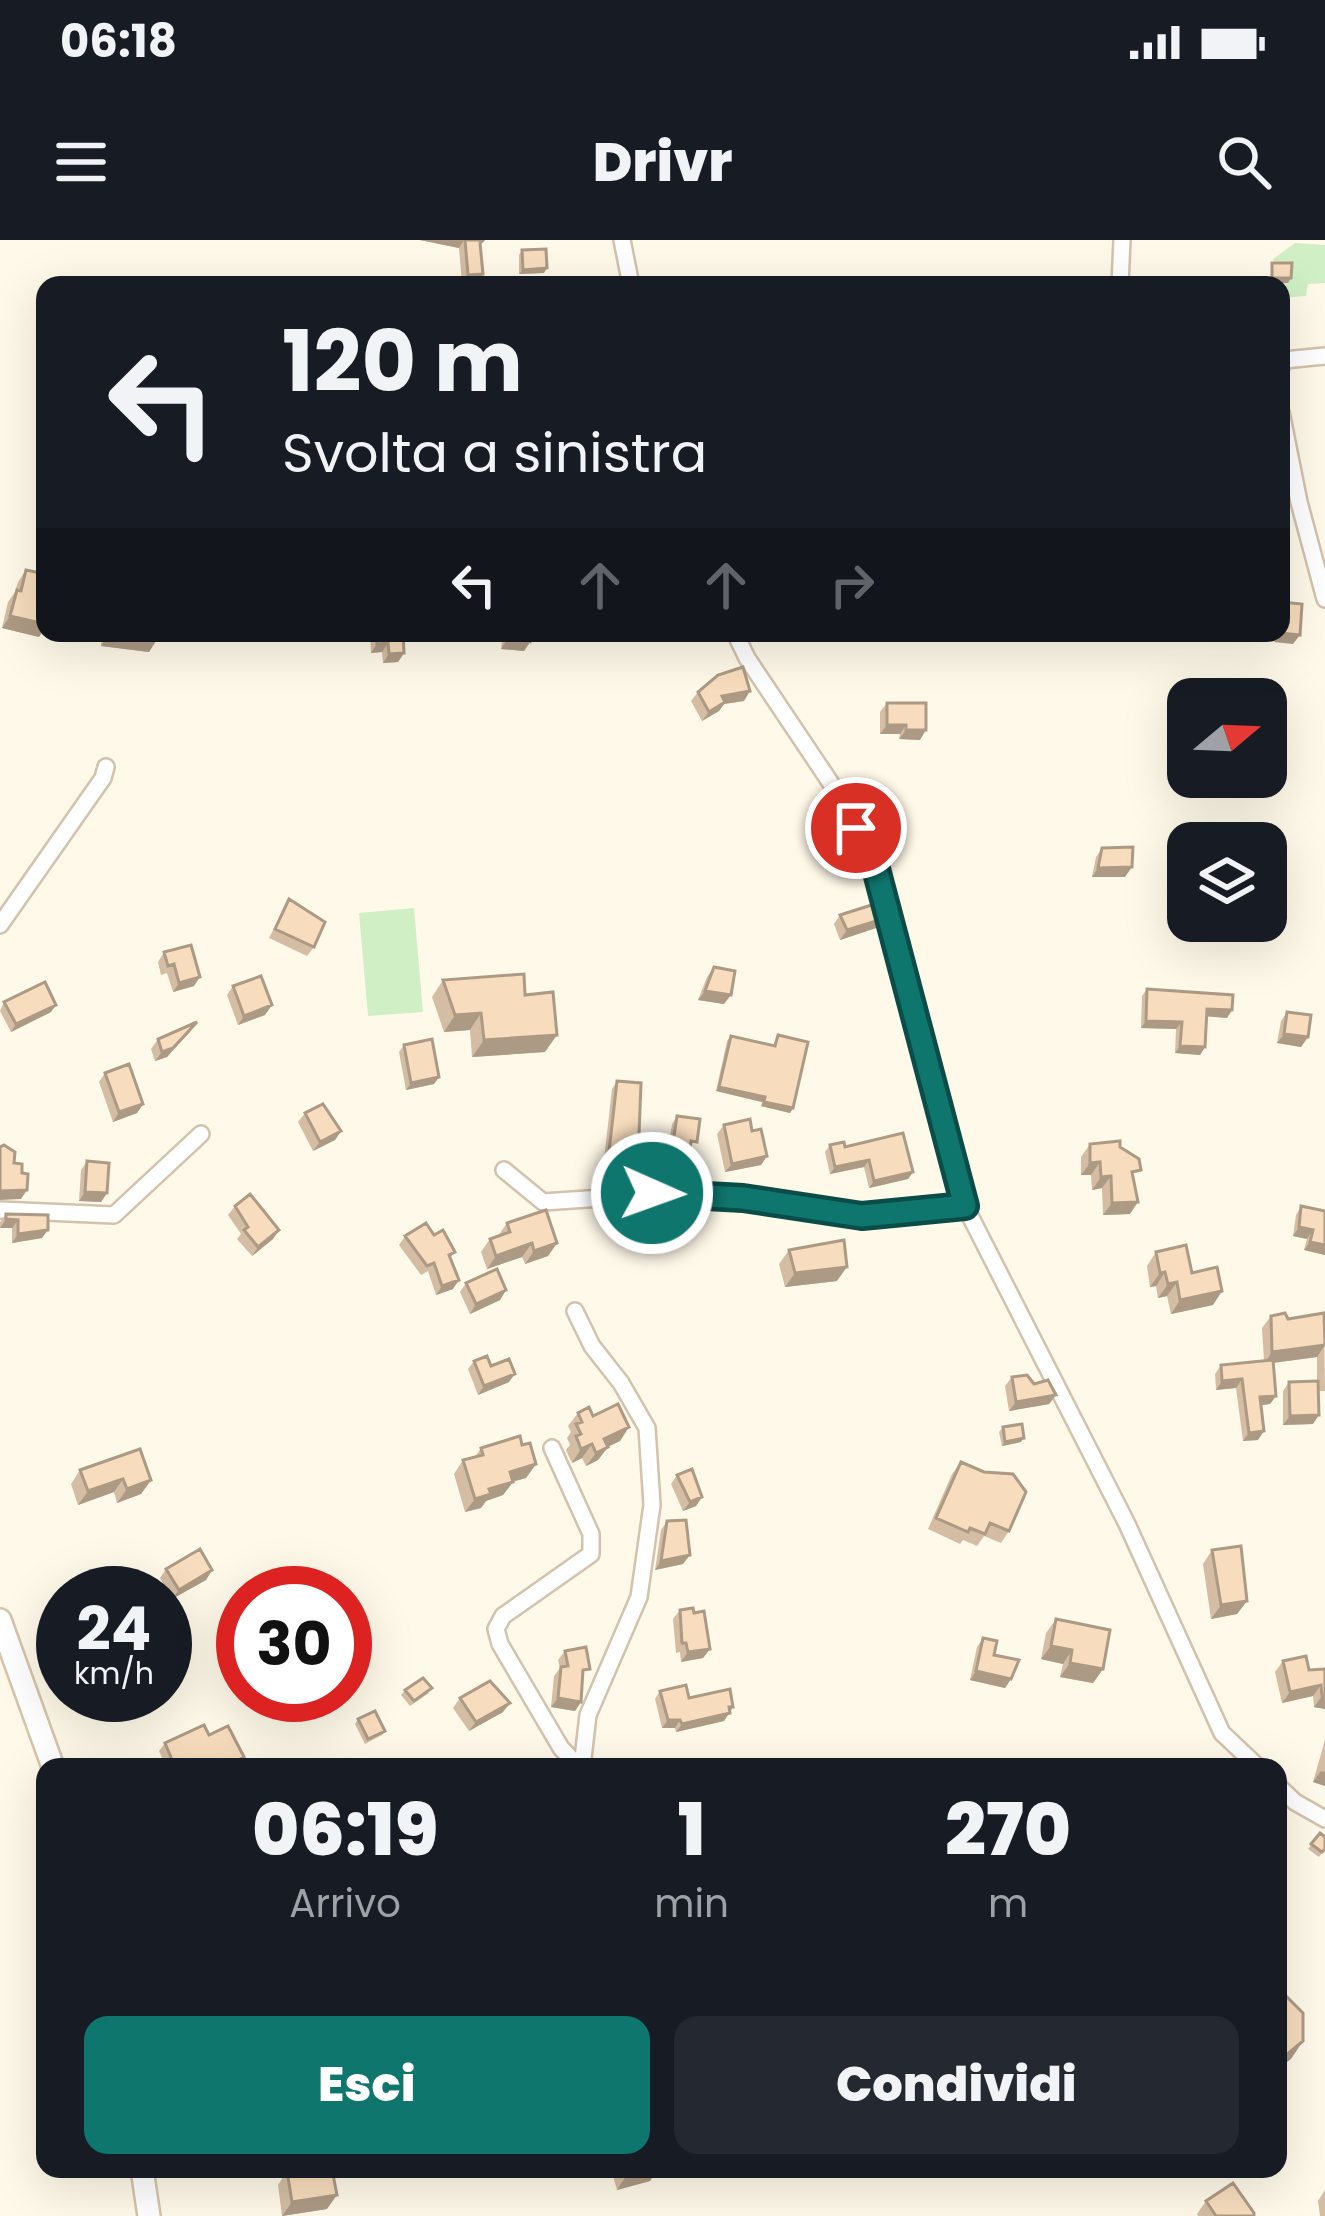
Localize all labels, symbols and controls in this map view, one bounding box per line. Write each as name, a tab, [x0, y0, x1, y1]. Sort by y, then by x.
text: 06:18	[60, 10, 177, 73]
text: Drivr	[593, 124, 732, 200]
icon: menu	[48, 129, 114, 195]
icon: search	[1211, 129, 1277, 195]
text: 120 m	[282, 303, 523, 420]
icon: left	[84, 324, 240, 480]
text: Svolta a sinistra	[282, 415, 707, 491]
icon: left	[441, 552, 507, 618]
icon: ahead	[567, 552, 633, 618]
icon: ahead	[693, 552, 759, 618]
icon: right	[819, 552, 885, 618]
north arrow	[1167, 678, 1287, 798]
map controls	[1167, 678, 1287, 942]
pin	[805, 777, 907, 879]
icon: arrive	[823, 795, 889, 861]
button: layers	[1167, 822, 1287, 942]
position arrow	[589, 1130, 715, 1256]
speed limit sign: 30	[216, 1566, 372, 1722]
text: 24	[77, 1587, 151, 1671]
text: km/h	[74, 1652, 154, 1695]
text: 06:19	[252, 1779, 438, 1880]
text: 1	[678, 1779, 706, 1880]
text: 270	[945, 1779, 1071, 1880]
text: Arrivo	[289, 1876, 401, 1931]
text: min	[654, 1876, 729, 1931]
text: m	[988, 1876, 1028, 1931]
button: Esci	[84, 2016, 650, 2154]
button: Condividi	[674, 2016, 1239, 2154]

